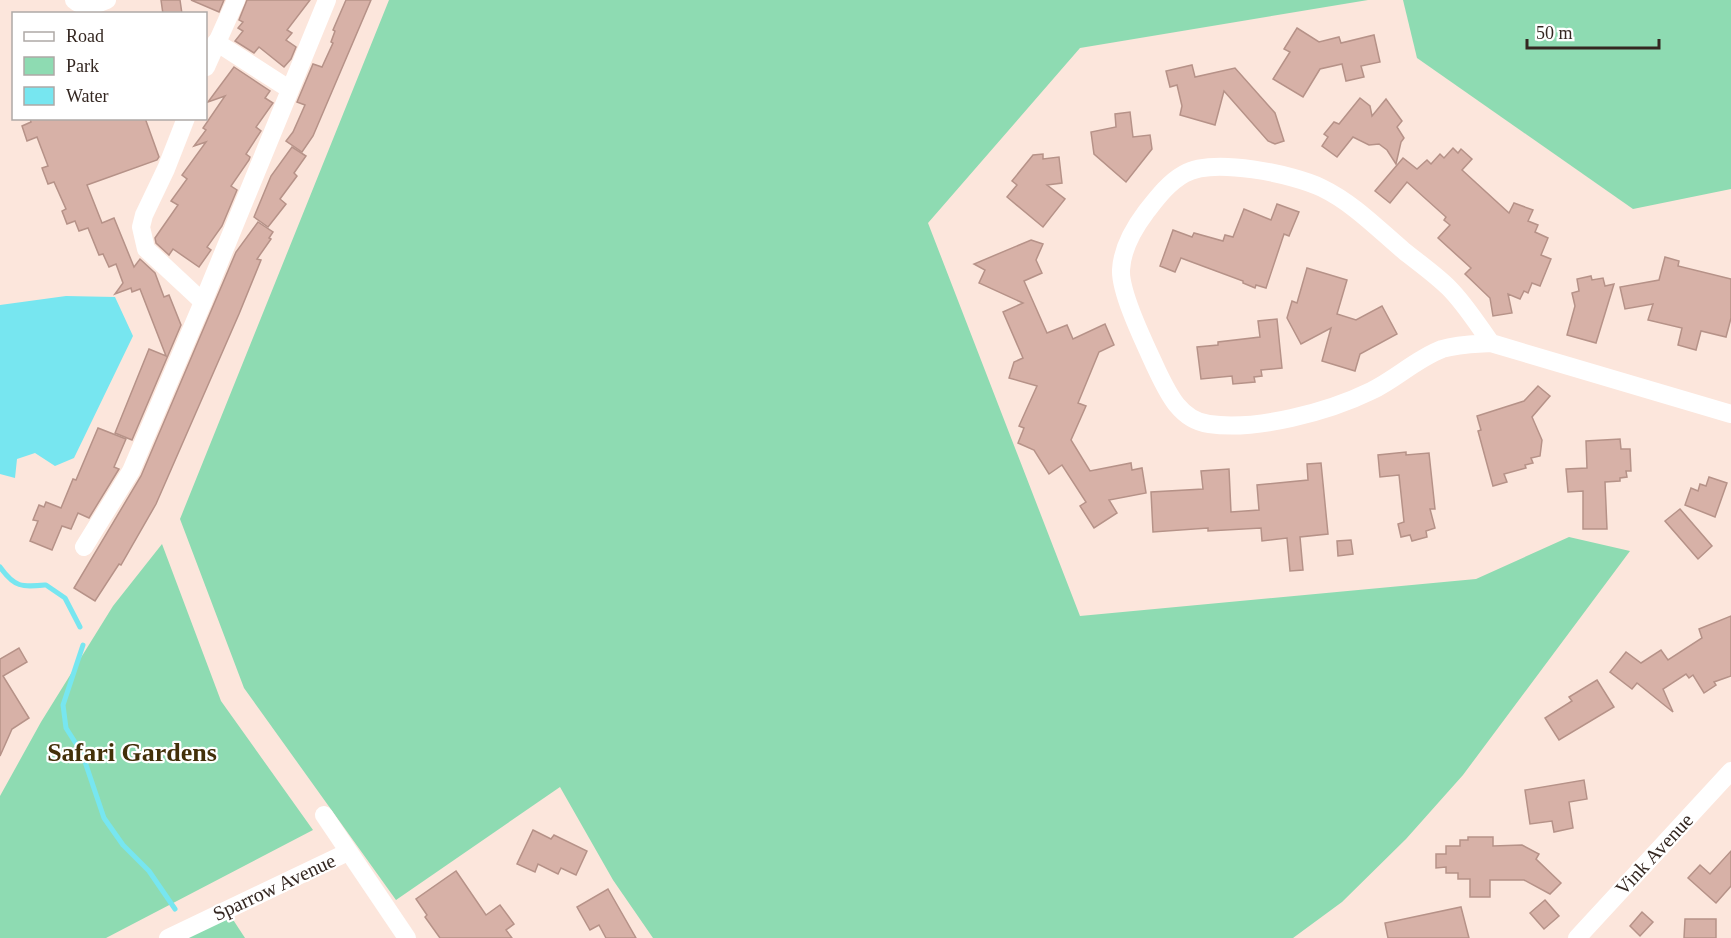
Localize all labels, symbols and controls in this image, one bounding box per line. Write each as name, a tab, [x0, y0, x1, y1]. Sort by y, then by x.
legend	[12, 12, 207, 120]
scale bar	[1527, 12, 1659, 50]
text: 50 m	[1536, 23, 1573, 43]
text: Road	[66, 26, 104, 46]
text: Park	[66, 56, 99, 76]
text: Water	[66, 86, 109, 106]
district label: Safari Gardens	[47, 738, 217, 767]
street label: Vink Avenue	[1611, 809, 1697, 899]
street label: Sparrow Avenue	[209, 849, 339, 926]

